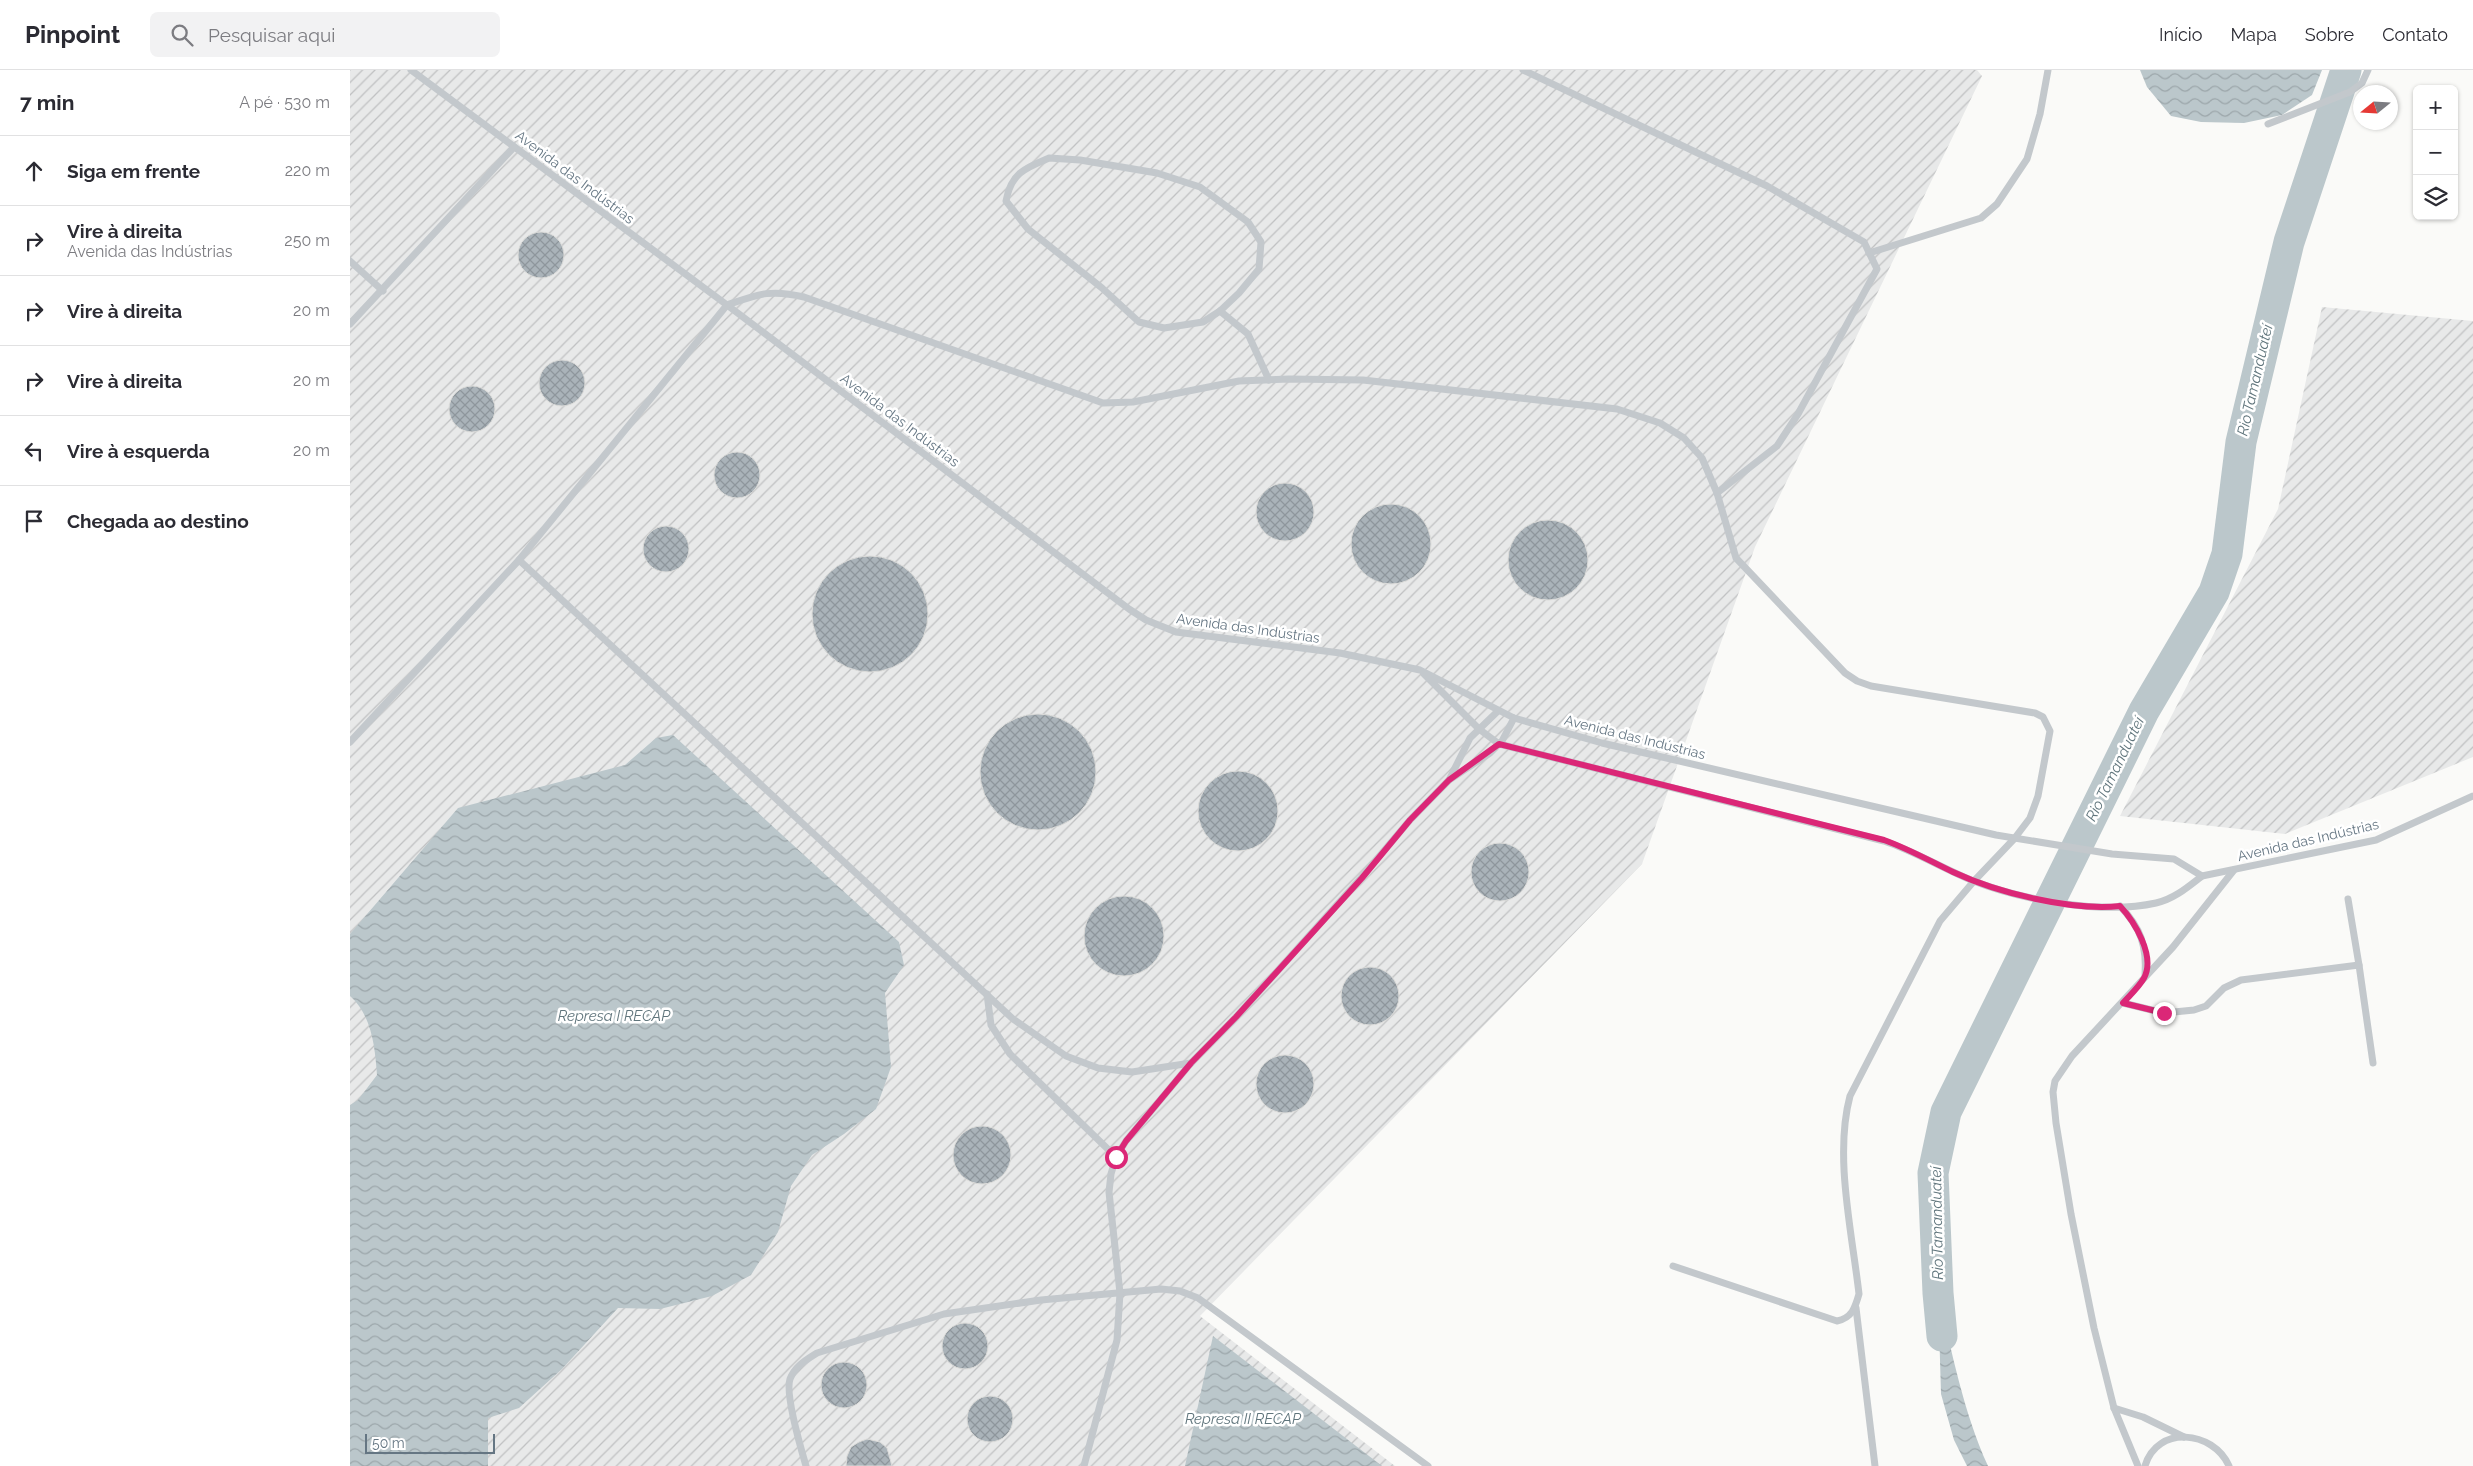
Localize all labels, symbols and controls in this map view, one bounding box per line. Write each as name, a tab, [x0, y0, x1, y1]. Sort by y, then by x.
search box	[150, 12, 500, 57]
text: Pinpoint	[25, 20, 120, 49]
icon: search	[168, 21, 196, 49]
text: Pesquisar aqui	[208, 24, 335, 46]
text: Início	[2159, 24, 2202, 45]
text: Mapa	[2230, 24, 2277, 45]
text: Sobre	[2305, 24, 2354, 45]
text: Contato	[2382, 24, 2448, 45]
north arrow	[2353, 85, 2398, 130]
map controls	[2413, 85, 2458, 220]
button: +	[2413, 85, 2458, 130]
text: 7 min	[20, 90, 74, 115]
text: A pé · 530 m	[239, 93, 330, 112]
street label: Avenida das Indústrias	[512, 127, 638, 227]
button: −	[2413, 130, 2458, 175]
icon: ahead	[20, 157, 48, 185]
text: Siga em frente	[67, 160, 200, 182]
text: 220 m	[285, 161, 330, 180]
button: layers	[2413, 175, 2458, 220]
text: Vire à direita	[67, 220, 182, 242]
icon: right	[20, 227, 48, 255]
text: 250 m	[284, 231, 330, 250]
text: Avenida das Indústrias	[67, 242, 232, 261]
icon: right	[20, 297, 48, 325]
text: Vire à direita	[67, 300, 182, 322]
text: 20 m	[293, 301, 330, 320]
water label: Rio Tamanduateí	[2233, 321, 2277, 437]
icon: right	[20, 367, 48, 395]
text: Vire à direita	[67, 370, 182, 392]
street label: Avenida das Indústrias	[837, 370, 963, 470]
text: 20 m	[293, 371, 330, 390]
icon: left	[20, 437, 48, 465]
text: Vire à esquerda	[67, 440, 210, 462]
text: 20 m	[293, 441, 330, 460]
icon: arrive	[20, 507, 48, 535]
text: Chegada ao destino	[67, 510, 249, 532]
street label: Avenida das Indústrias	[1175, 610, 1321, 646]
street label: Avenida das Indústrias	[1563, 712, 1707, 762]
water label: Rio Tamanduateí	[2082, 712, 2149, 824]
street label: Avenida das Indústrias	[2236, 816, 2381, 864]
route end	[2153, 1002, 2176, 1025]
water label: Represa I RECAP	[558, 1007, 671, 1025]
route start	[1105, 1146, 1128, 1169]
water label: Rio Tamanduateí	[1927, 1164, 1947, 1280]
water label: Represa II RECAP	[1185, 1410, 1302, 1428]
scale bar	[365, 1431, 495, 1454]
text: 50 m	[372, 1435, 405, 1451]

